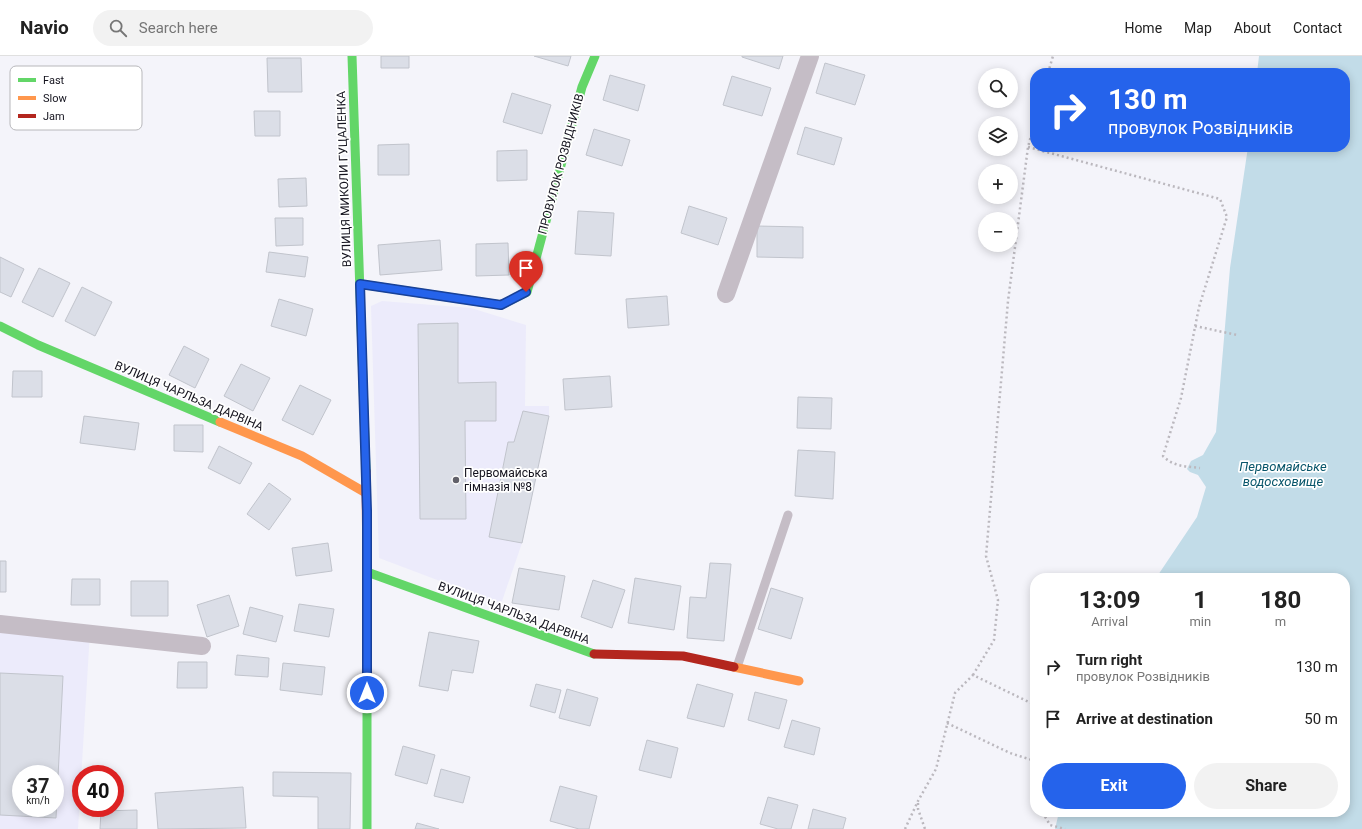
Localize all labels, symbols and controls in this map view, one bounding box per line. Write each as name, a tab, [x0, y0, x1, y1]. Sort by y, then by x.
search box	[93, 10, 373, 46]
text: Navio	[20, 16, 69, 39]
icon: search	[107, 17, 129, 39]
text: Search here	[139, 19, 218, 37]
text: Home	[1124, 20, 1162, 36]
text: Map	[1184, 20, 1212, 36]
text: About	[1234, 20, 1271, 36]
text: Contact	[1293, 20, 1342, 36]
legend	[10, 66, 142, 130]
map controls	[978, 68, 1018, 252]
button: search	[978, 68, 1018, 108]
text: Fast	[43, 74, 65, 87]
text: 130 m	[1108, 83, 1187, 116]
icon: right	[1042, 84, 1094, 136]
street label: ВУЛИЦЯ МИКОЛИ ГУЦАЛЕНКА	[334, 91, 354, 267]
text: Slow	[43, 92, 67, 105]
street label: ПРОВУЛОК РОЗВІДНИКІВ	[535, 92, 587, 236]
text: Jam	[43, 110, 65, 123]
button: layers	[978, 116, 1018, 156]
text: провулок Розвідників	[1108, 117, 1293, 138]
button: +	[978, 164, 1018, 204]
button: −	[978, 212, 1018, 252]
pin	[509, 251, 543, 292]
icon: arrive	[515, 257, 537, 279]
street label: ВУЛИЦЯ ЧАРЛЬЗА ДАРВІНА	[113, 358, 266, 434]
water label: Первомайське водосховище	[1239, 459, 1327, 489]
place label: Первомайська гімназія №8	[464, 466, 548, 494]
marker: Первомайська гімназія №8	[451, 475, 461, 485]
street label: ВУЛИЦЯ ЧАРЛЬЗА ДАРВІНА	[436, 579, 592, 647]
text: 13:09	[1079, 586, 1141, 614]
text: 1	[1193, 586, 1207, 614]
text: 180	[1260, 586, 1301, 614]
text: Arrival	[1091, 614, 1128, 629]
text: min	[1189, 614, 1211, 629]
text: m	[1275, 614, 1286, 629]
text: Turn right	[1076, 651, 1142, 669]
icon: right	[1042, 656, 1064, 678]
text: 130 m	[1296, 658, 1338, 676]
text: провулок Розвідників	[1076, 669, 1210, 684]
position arrow	[346, 672, 388, 714]
icon: arrive	[1042, 708, 1064, 730]
text: Arrive at destination	[1076, 710, 1213, 728]
text: 50 m	[1304, 710, 1338, 728]
button: Exit	[1042, 763, 1186, 809]
button: Share	[1194, 763, 1338, 809]
speed limit sign: 40	[72, 765, 124, 817]
text: 37	[27, 774, 49, 798]
text: km/h	[26, 795, 50, 806]

